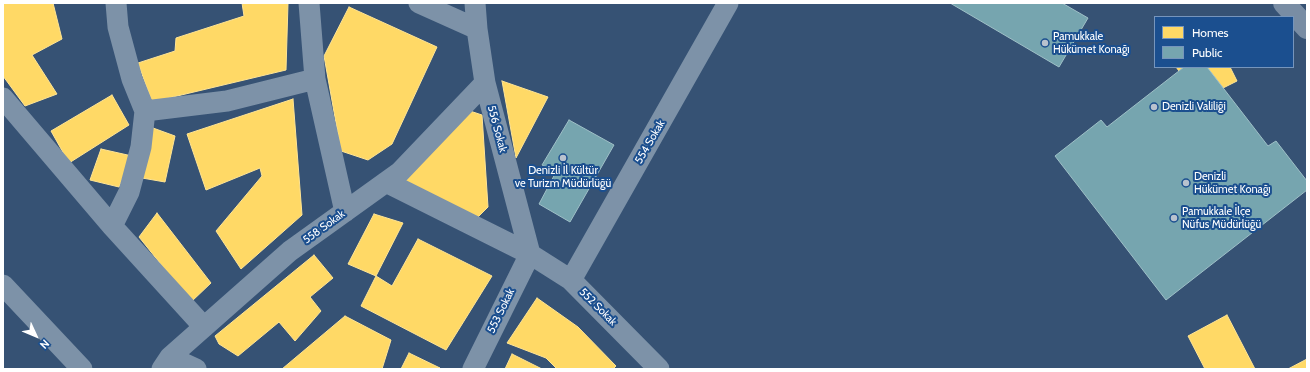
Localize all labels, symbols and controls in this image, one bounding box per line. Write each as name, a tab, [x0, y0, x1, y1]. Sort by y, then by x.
legend	[1154, 16, 1294, 68]
text: Homes	[1192, 25, 1229, 40]
place label: Pamukkale Hükümet Konağı	[1053, 30, 1130, 56]
marker: Pamukkale Hükümet Konağı	[1040, 38, 1050, 48]
text: Public	[1192, 45, 1223, 60]
place label: Denizli Valiliği	[1162, 100, 1226, 114]
marker: Denizli Valiliği	[1149, 102, 1159, 112]
street label: 556 Sokak	[484, 104, 510, 154]
street label: 554 Sokak	[632, 118, 668, 166]
marker: Denizli İl Kültür ve Turizm Müdürlüğü	[558, 153, 568, 163]
place label: Denizli İl Kültür ve Turizm Müdürlüğü	[515, 164, 611, 190]
place label: Denizli Hükümet Konağı	[1194, 170, 1271, 196]
marker: Denizli Hükümet Konağı	[1181, 178, 1191, 188]
place label: Pamukkale İlçe Nüfus Müdürlüğü	[1182, 205, 1261, 231]
street label: 558 Sokak	[300, 207, 348, 247]
marker: Pamukkale İlçe Nüfus Müdürlüğü	[1169, 213, 1179, 223]
street label: 552 Sokak	[576, 285, 620, 329]
street label: 553 Sokak	[485, 287, 517, 335]
north arrow	[16, 316, 56, 356]
text: N	[37, 337, 52, 352]

